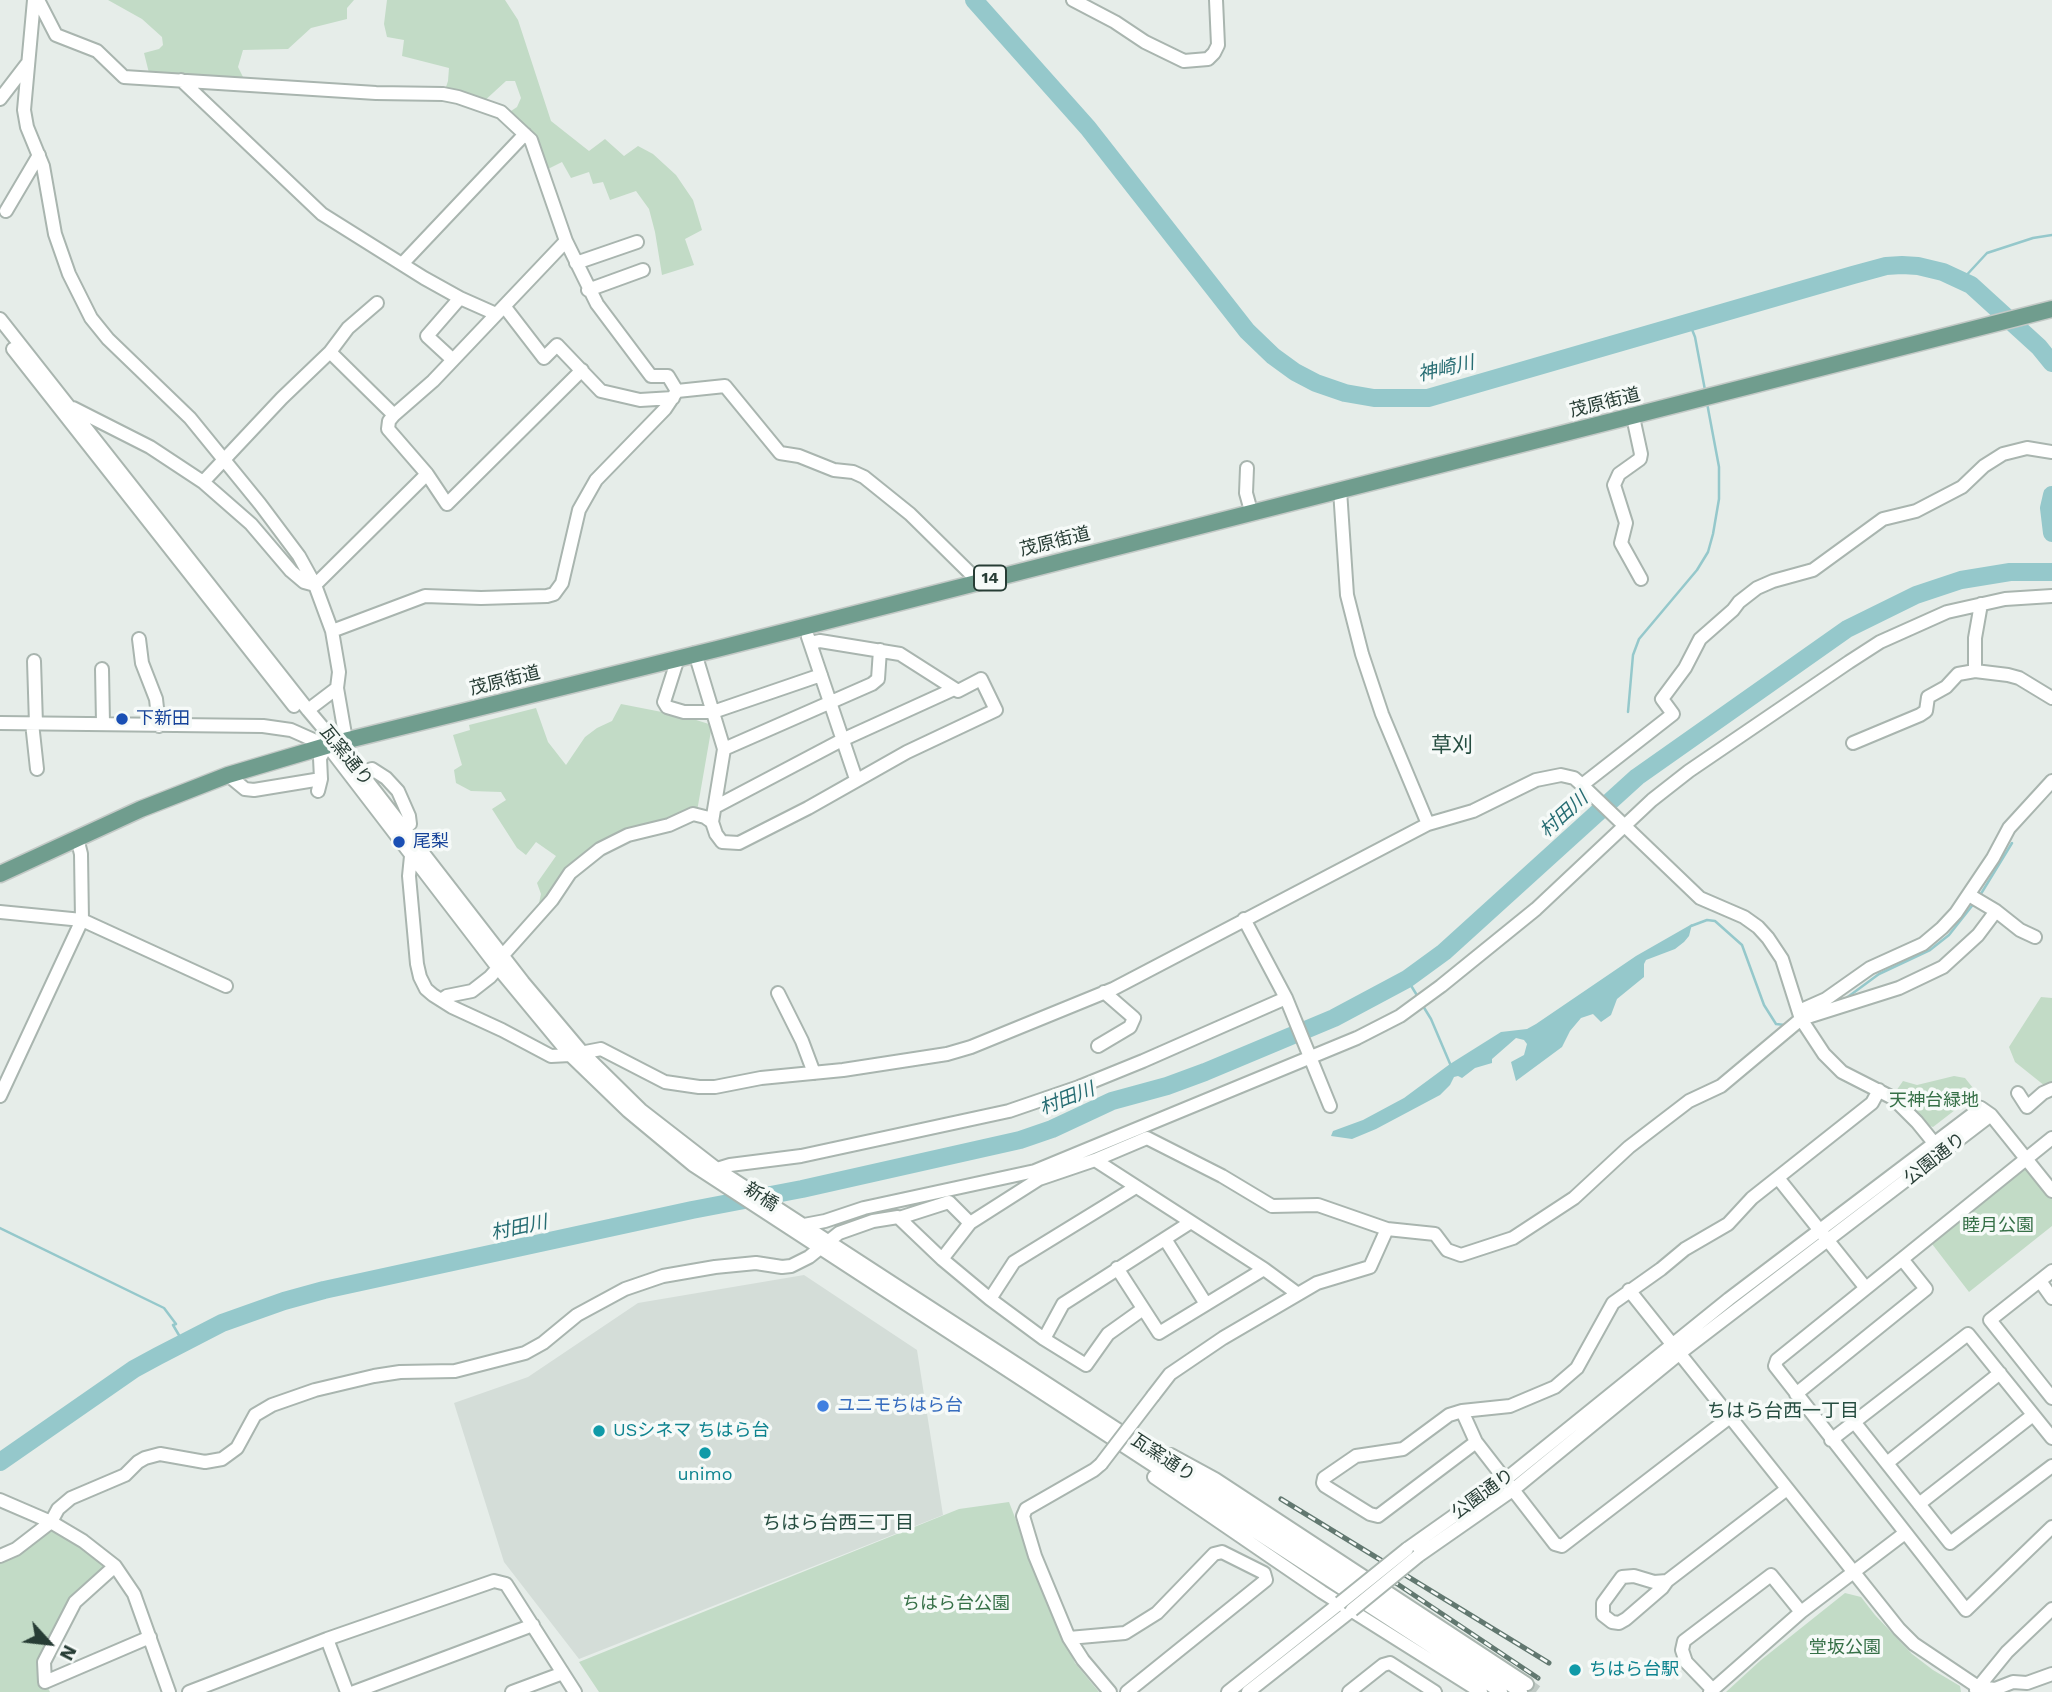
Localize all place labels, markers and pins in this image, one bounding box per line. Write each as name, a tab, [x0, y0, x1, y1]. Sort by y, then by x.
place label: 下新田	[136, 708, 190, 730]
marker: 下新田	[114, 711, 130, 727]
place label: 尾梨	[413, 831, 449, 853]
marker: 尾梨	[391, 834, 407, 850]
place label: ユニモちはら台	[837, 1395, 963, 1417]
marker: ユニモちはら台	[815, 1398, 831, 1414]
place label: USシネマ ちはら台	[613, 1420, 769, 1442]
marker: USシネマ ちはら台	[591, 1423, 607, 1439]
marker: unimo	[697, 1445, 713, 1461]
place label: unimo	[678, 1464, 732, 1486]
place label: ちはら台駅	[1589, 1659, 1679, 1681]
marker: ちはら台駅	[1567, 1662, 1583, 1678]

